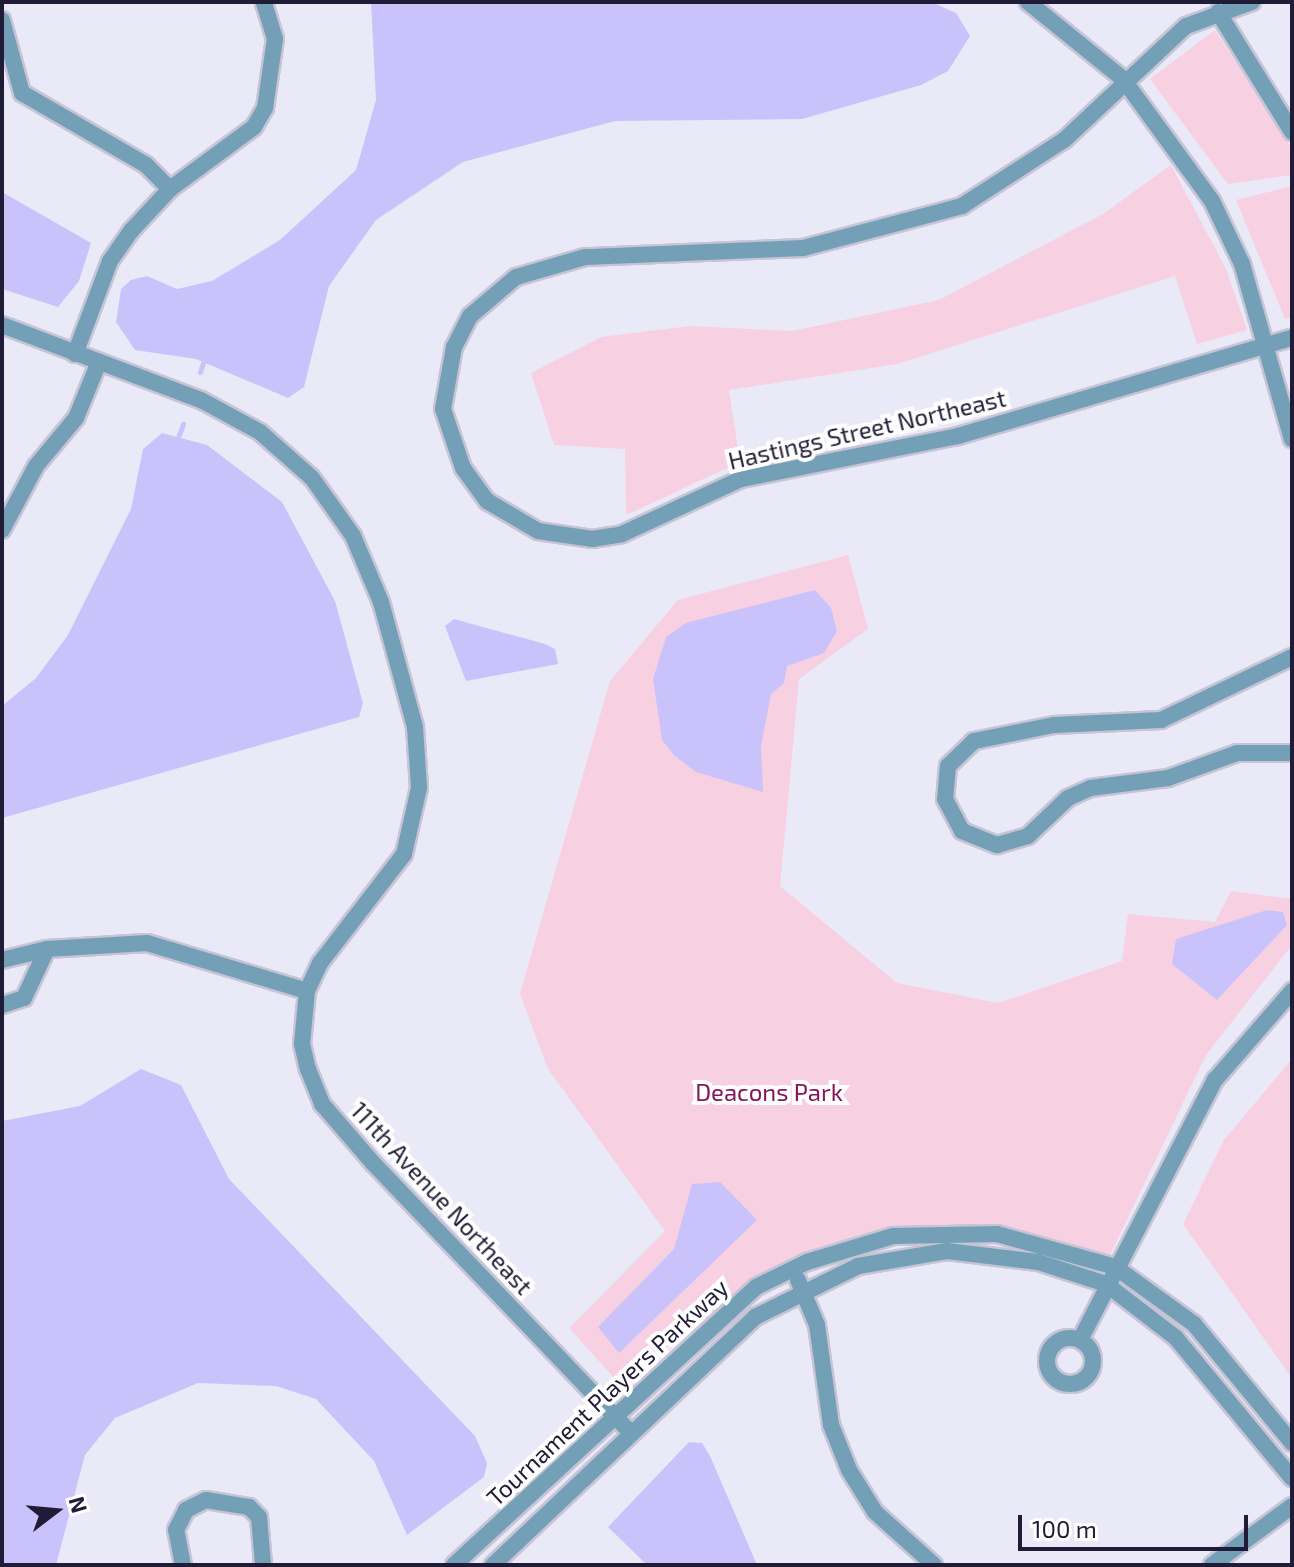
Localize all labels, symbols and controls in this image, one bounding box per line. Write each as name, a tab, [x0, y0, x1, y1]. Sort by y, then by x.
street label: Hastings Street Northeast	[725, 383, 1009, 475]
park label: Deacons Park	[695, 1078, 843, 1106]
street label: 111th Avenue Northeast	[345, 1095, 539, 1301]
street label: Tournament Players Parkway	[480, 1273, 734, 1511]
north arrow	[16, 1471, 96, 1551]
text: N	[64, 1493, 94, 1516]
scale bar	[1022, 1499, 1252, 1549]
text: 100 m	[1032, 1514, 1097, 1543]

